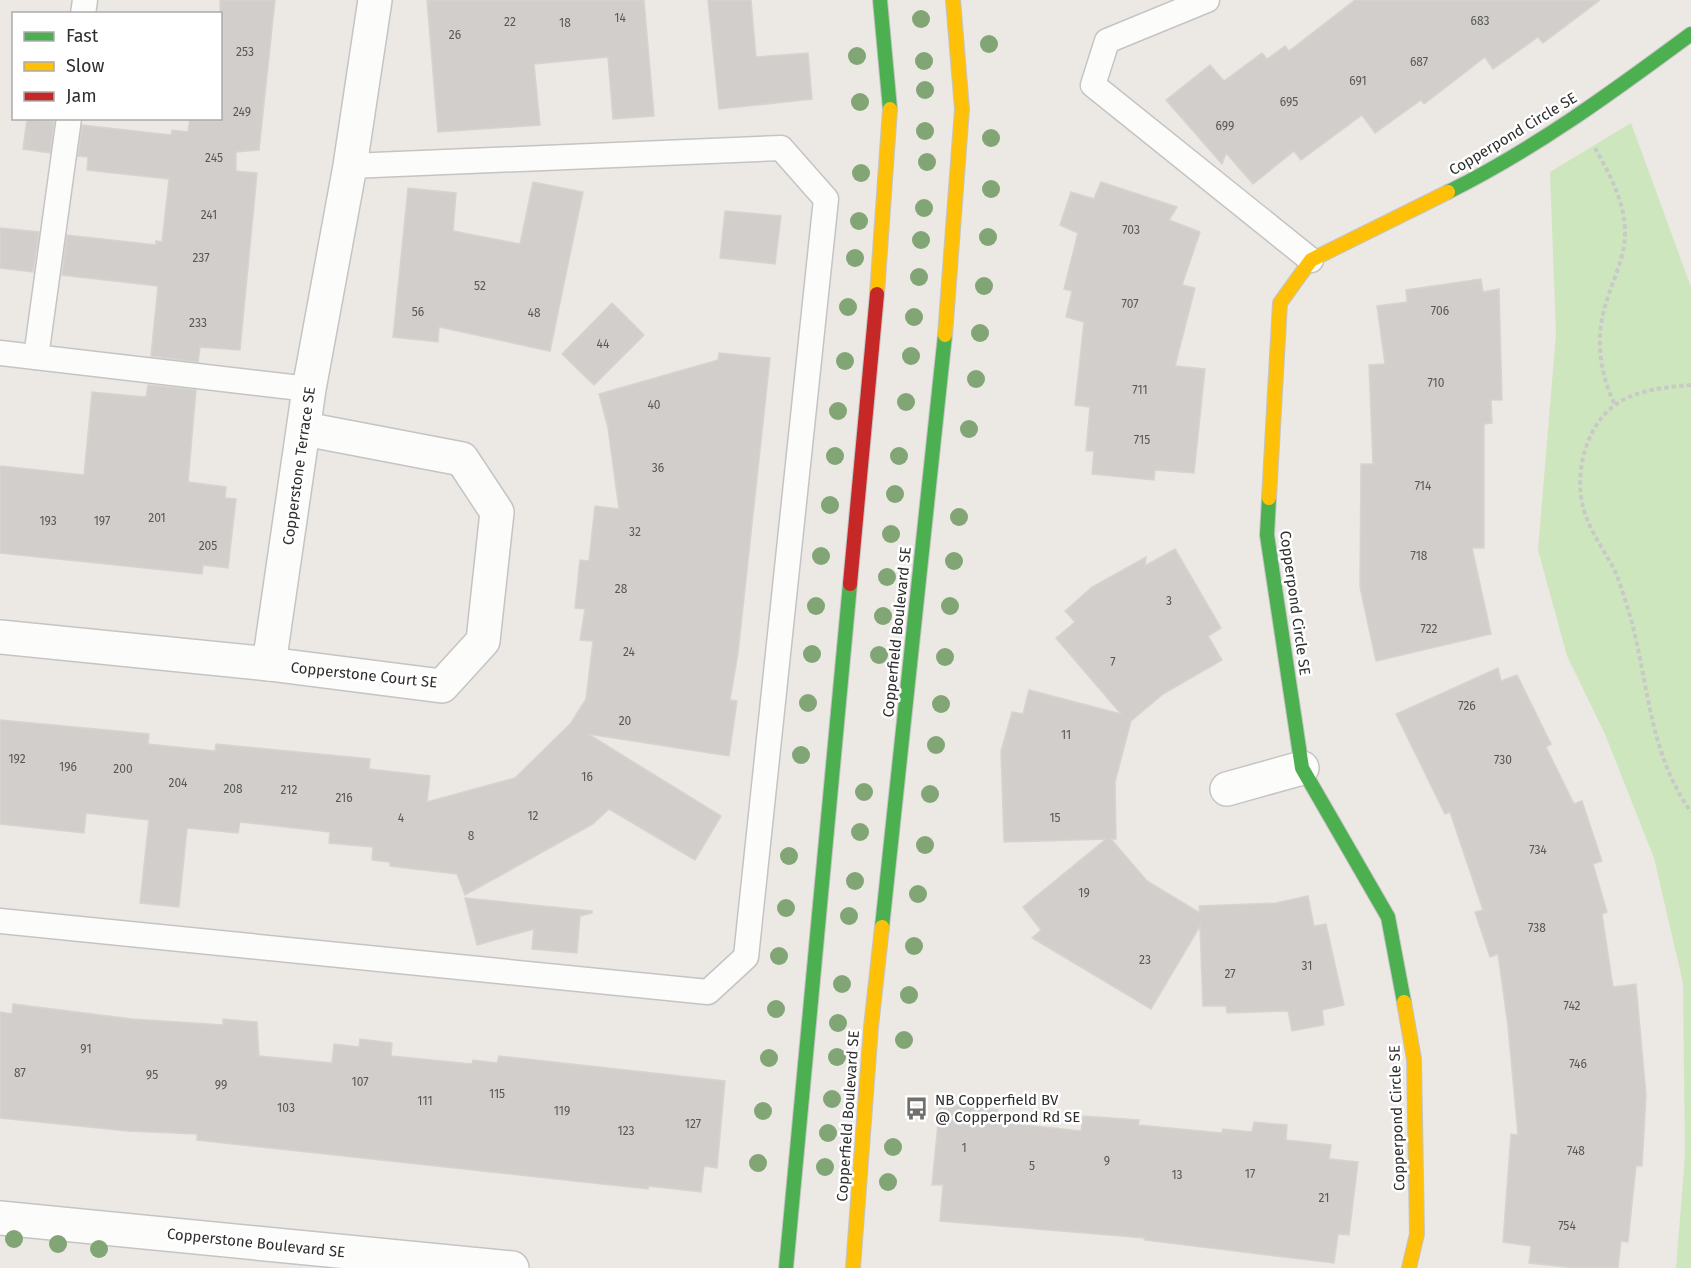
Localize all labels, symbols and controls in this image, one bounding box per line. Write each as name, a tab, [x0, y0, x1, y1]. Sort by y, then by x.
house number: 14	[614, 11, 626, 25]
legend	[12, 12, 222, 120]
house number: 683	[1471, 14, 1490, 28]
house number: 22	[504, 15, 516, 29]
house number: 18	[559, 16, 571, 30]
text: Fast	[66, 25, 99, 47]
house number: 26	[449, 28, 461, 42]
house number: 253	[236, 45, 254, 59]
text: Slow	[66, 55, 105, 77]
house number: 687	[1410, 55, 1428, 69]
house number: 691	[1349, 74, 1367, 88]
text: Jam	[66, 85, 97, 107]
street label: Copperpond Circle SE	[1446, 89, 1580, 179]
house number: 695	[1280, 95, 1298, 109]
house number: 249	[233, 105, 251, 119]
house number: 699	[1216, 119, 1234, 133]
house number: 245	[205, 151, 223, 165]
house number: 241	[201, 208, 217, 222]
house number: 703	[1122, 223, 1140, 237]
house number: 237	[192, 251, 210, 265]
house number: 52	[474, 279, 486, 293]
house number: 707	[1122, 297, 1138, 311]
house number: 706	[1431, 304, 1449, 318]
house number: 56	[412, 305, 424, 319]
house number: 48	[528, 306, 541, 320]
house number: 233	[189, 316, 207, 330]
house number: 44	[597, 337, 610, 351]
house number: 710	[1427, 376, 1445, 390]
house number: 711	[1132, 383, 1148, 397]
street label: Copperstone Terrace SE	[279, 386, 319, 546]
house number: 40	[647, 398, 661, 412]
house number: 715	[1134, 433, 1150, 447]
house number: 36	[652, 461, 664, 475]
house number: 714	[1415, 479, 1432, 493]
house number: 201	[148, 511, 166, 525]
house number: 193	[39, 514, 57, 528]
house number: 197	[94, 514, 110, 528]
house number: 32	[629, 525, 641, 539]
street label: Copperpond Circle SE	[1276, 530, 1314, 676]
house number: 205	[199, 539, 217, 553]
street label: Copperfield Boulevard SE	[879, 546, 915, 718]
house number: 718	[1411, 549, 1428, 563]
house number: 28	[615, 582, 628, 596]
house number: 3	[1166, 594, 1172, 608]
house number: 722	[1420, 622, 1438, 636]
house number: 24	[623, 645, 636, 659]
house number: 7	[1110, 655, 1116, 669]
street label: Copperstone Court SE	[290, 658, 438, 692]
house number: 726	[1458, 699, 1476, 713]
house number: 20	[619, 714, 632, 728]
house number: 11	[1061, 728, 1071, 742]
house number: 192	[8, 752, 26, 766]
house number: 730	[1494, 753, 1512, 767]
house number: 196	[59, 760, 77, 774]
house number: 200	[113, 762, 133, 776]
house number: 16	[581, 770, 593, 784]
house number: 204	[168, 776, 188, 790]
house number: 208	[223, 782, 243, 796]
house number: 212	[281, 783, 297, 797]
house number: 216	[335, 791, 353, 805]
house number: 12	[527, 809, 539, 823]
house number: 4	[398, 811, 405, 825]
house number: 15	[1049, 811, 1061, 825]
house number: 8	[468, 829, 475, 843]
house number: 734	[1529, 843, 1547, 857]
house number: 19	[1078, 886, 1090, 900]
house number: 738	[1528, 921, 1546, 935]
house number: 23	[1139, 953, 1151, 967]
house number: 31	[1302, 959, 1312, 973]
house number: 27	[1224, 967, 1236, 981]
house number: 742	[1564, 999, 1581, 1013]
street label: Copperfield Boulevard SE	[833, 1030, 863, 1202]
house number: 91	[80, 1042, 92, 1056]
street label: Copperpond Circle SE	[1385, 1045, 1409, 1191]
house number: 746	[1569, 1057, 1587, 1071]
house number: 87	[14, 1066, 26, 1080]
house number: 95	[146, 1068, 158, 1082]
house number: 107	[352, 1075, 368, 1089]
house number: 99	[215, 1078, 227, 1092]
house number: 115	[489, 1087, 505, 1101]
place label: NB Copperfield BV @ Copperpond Rd SE	[935, 1091, 1080, 1126]
house number: 111	[417, 1094, 433, 1108]
bus stop icon: NB Copperfield BV @ Copperpond Rd SE	[904, 1096, 930, 1122]
house number: 103	[277, 1101, 295, 1115]
house number: 119	[554, 1104, 570, 1118]
house number: 127	[685, 1117, 701, 1131]
house number: 123	[617, 1124, 635, 1138]
house number: 1	[961, 1141, 967, 1155]
house number: 748	[1567, 1144, 1585, 1158]
house number: 9	[1104, 1154, 1110, 1168]
house number: 5	[1029, 1159, 1035, 1173]
house number: 17	[1245, 1167, 1255, 1181]
house number: 13	[1171, 1168, 1183, 1182]
house number: 21	[1319, 1191, 1329, 1205]
house number: 754	[1558, 1219, 1576, 1233]
street label: Copperstone Boulevard SE	[166, 1225, 346, 1261]

